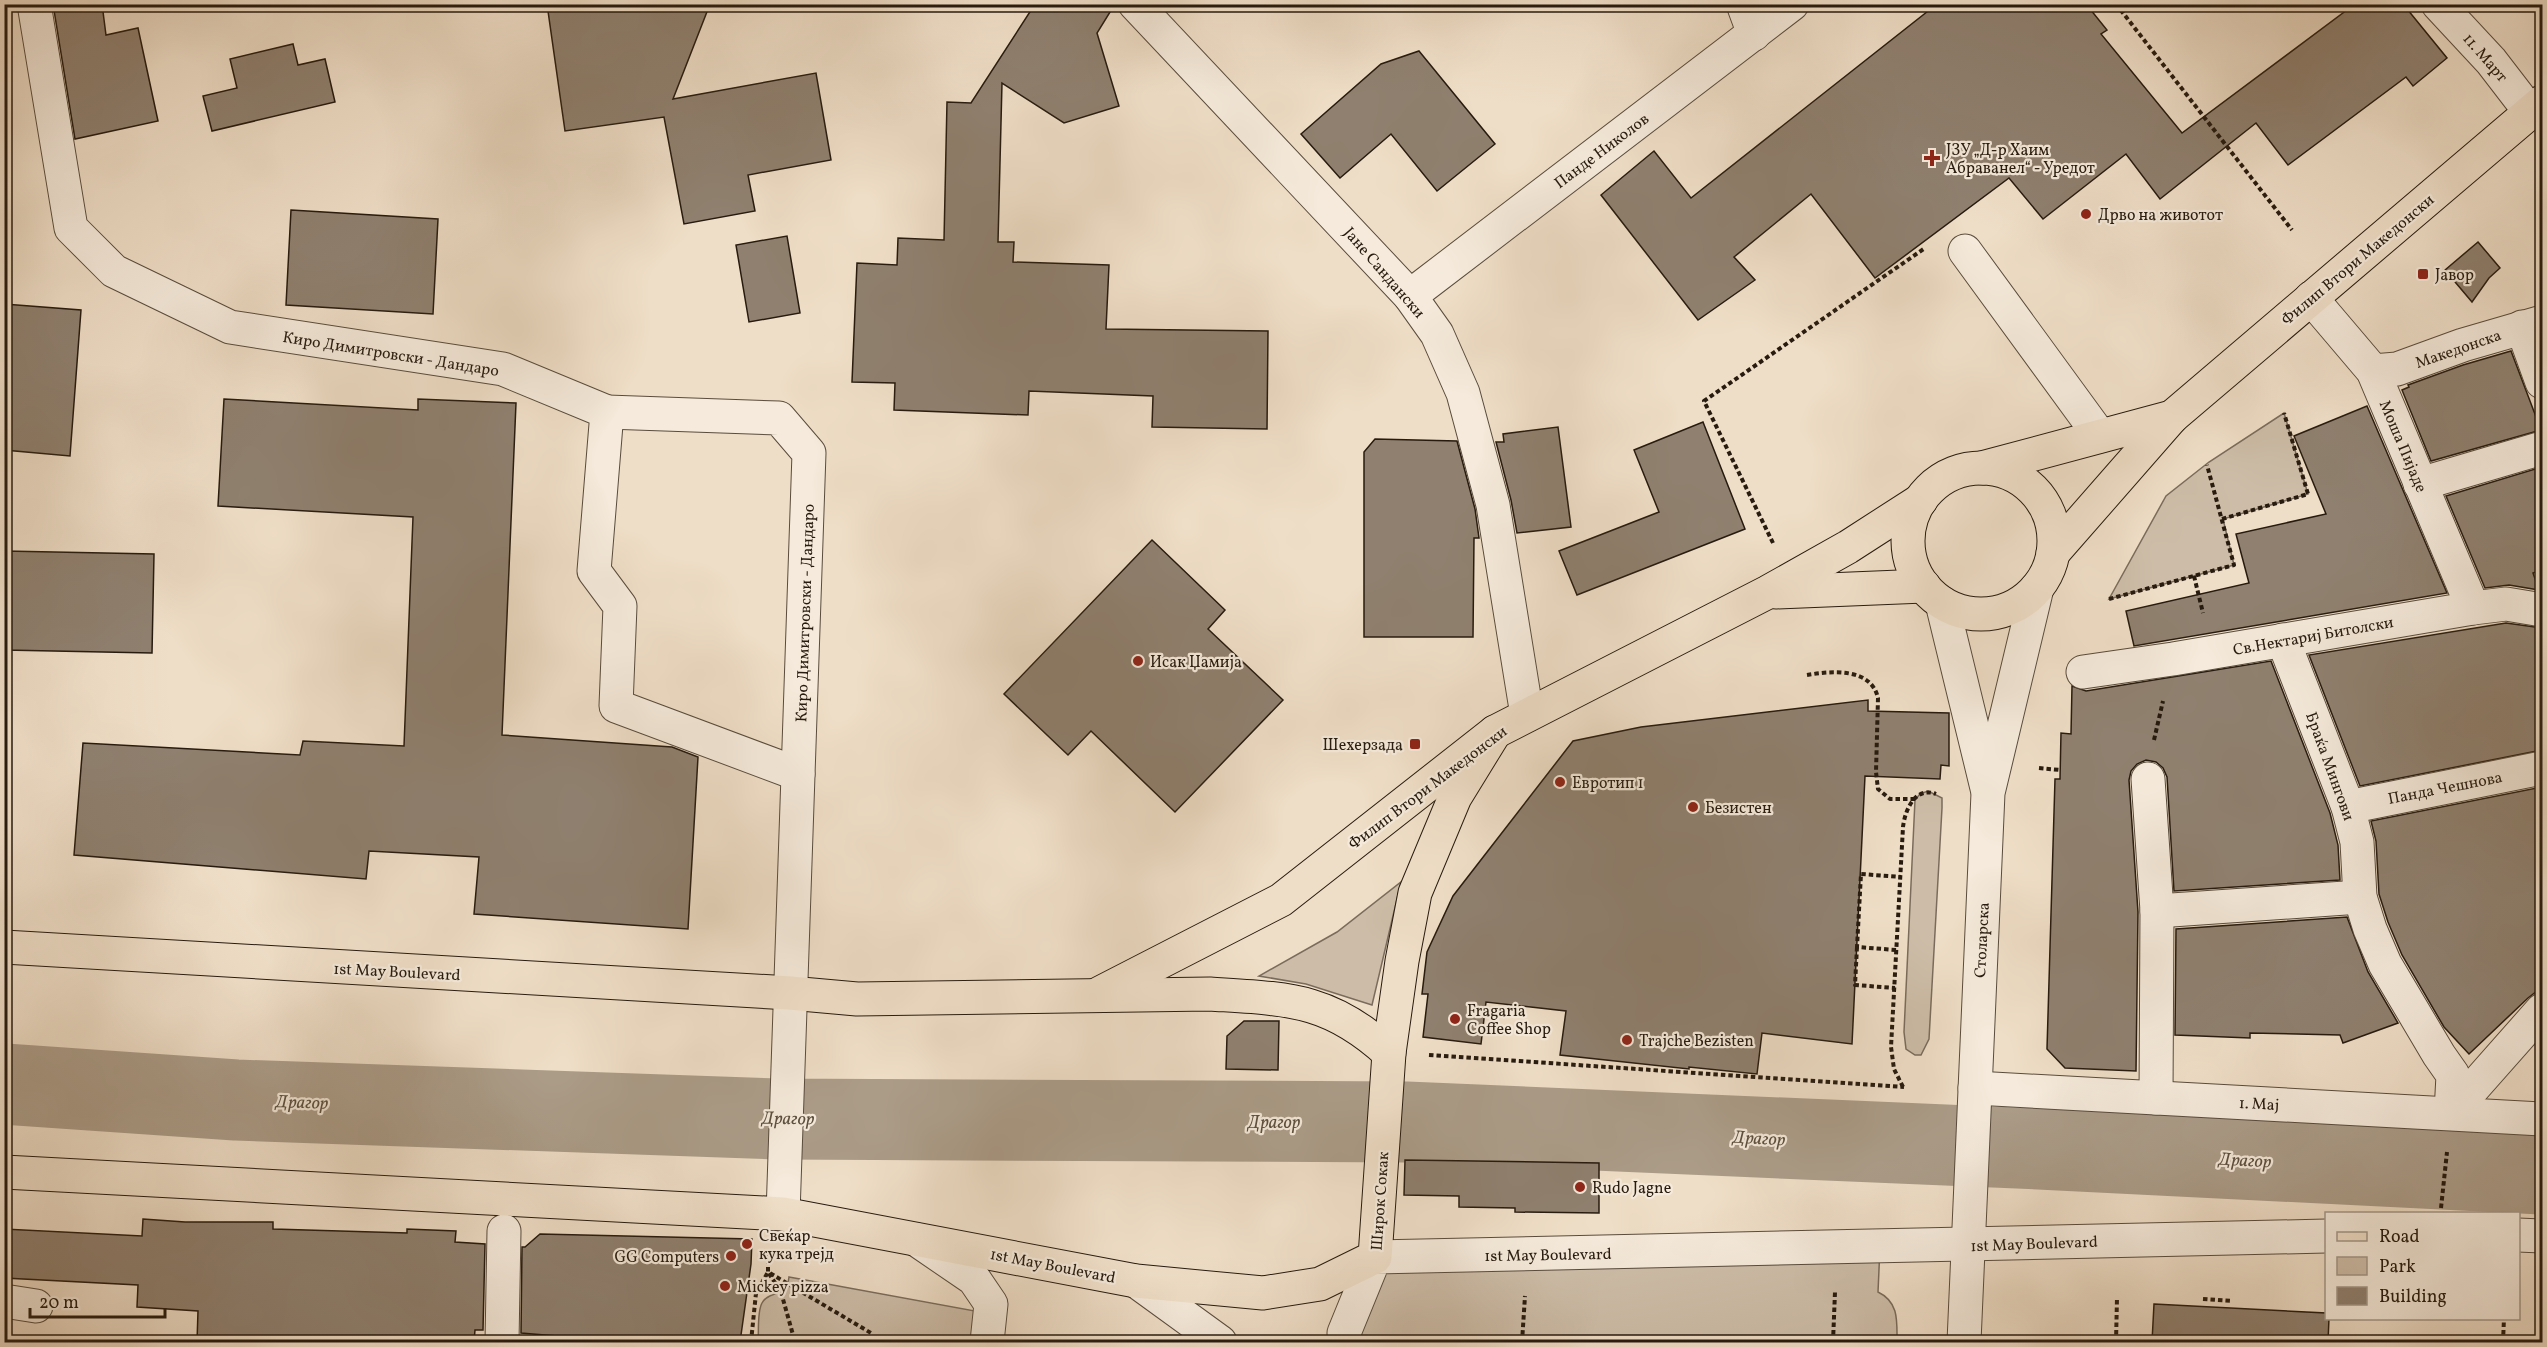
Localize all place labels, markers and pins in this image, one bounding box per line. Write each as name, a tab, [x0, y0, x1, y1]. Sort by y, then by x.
place label: ЈЗУ „Д-р Хаим Абраванел“ - Уредот	[1946, 140, 2095, 180]
marker: ЈЗУ „Д-р Хаим Абраванел“ - Уредот	[1923, 149, 1941, 167]
place label: Дрво на животот	[2098, 205, 2223, 227]
marker: Дрво на животот	[2079, 207, 2093, 221]
place label: Јавор	[2435, 265, 2474, 287]
marker: Јавор	[2416, 267, 2430, 281]
place label: Исак Џамија	[1150, 652, 1242, 674]
marker: Исак Џамија	[1131, 654, 1145, 668]
place label: Шехерзада	[1323, 735, 1403, 757]
marker: Шехерзада	[1408, 737, 1422, 751]
place label: Евротип 1	[1572, 773, 1644, 795]
marker: Евротип 1	[1553, 775, 1567, 789]
place label: Безистен	[1705, 798, 1772, 820]
marker: Безистен	[1686, 800, 1700, 814]
place label: Fragaria Coffee Shop	[1467, 1001, 1551, 1041]
marker: Fragaria Coffee Shop	[1448, 1012, 1462, 1026]
place label: Trajche Bezisten	[1639, 1031, 1754, 1053]
marker: Trajche Bezisten	[1620, 1033, 1634, 1047]
place label: Rudo Jagne	[1592, 1178, 1671, 1200]
marker: Rudo Jagne	[1573, 1180, 1587, 1194]
place label: Свеќар кука трејд	[759, 1226, 834, 1266]
marker: Свеќар кука трејд	[740, 1237, 754, 1251]
place label: GG Computers	[615, 1247, 719, 1269]
marker: GG Computers	[724, 1249, 738, 1263]
place label: Mickey pizza	[737, 1277, 829, 1299]
marker: Mickey pizza	[718, 1279, 732, 1293]

